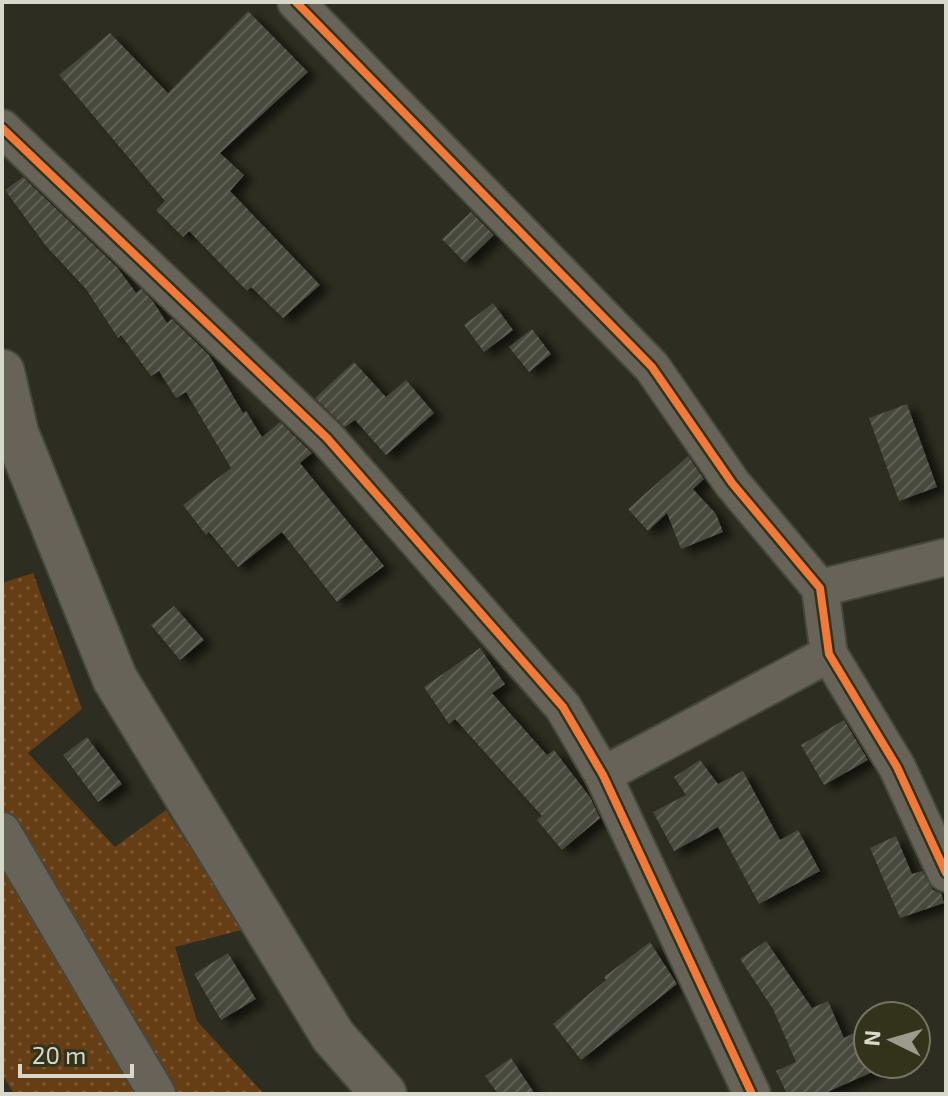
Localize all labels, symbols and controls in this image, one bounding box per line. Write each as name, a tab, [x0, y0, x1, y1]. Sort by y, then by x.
north arrow	[852, 1000, 932, 1080]
scale bar	[20, 1028, 132, 1078]
text: N	[857, 1029, 885, 1047]
text: 20 m	[32, 1040, 86, 1069]

